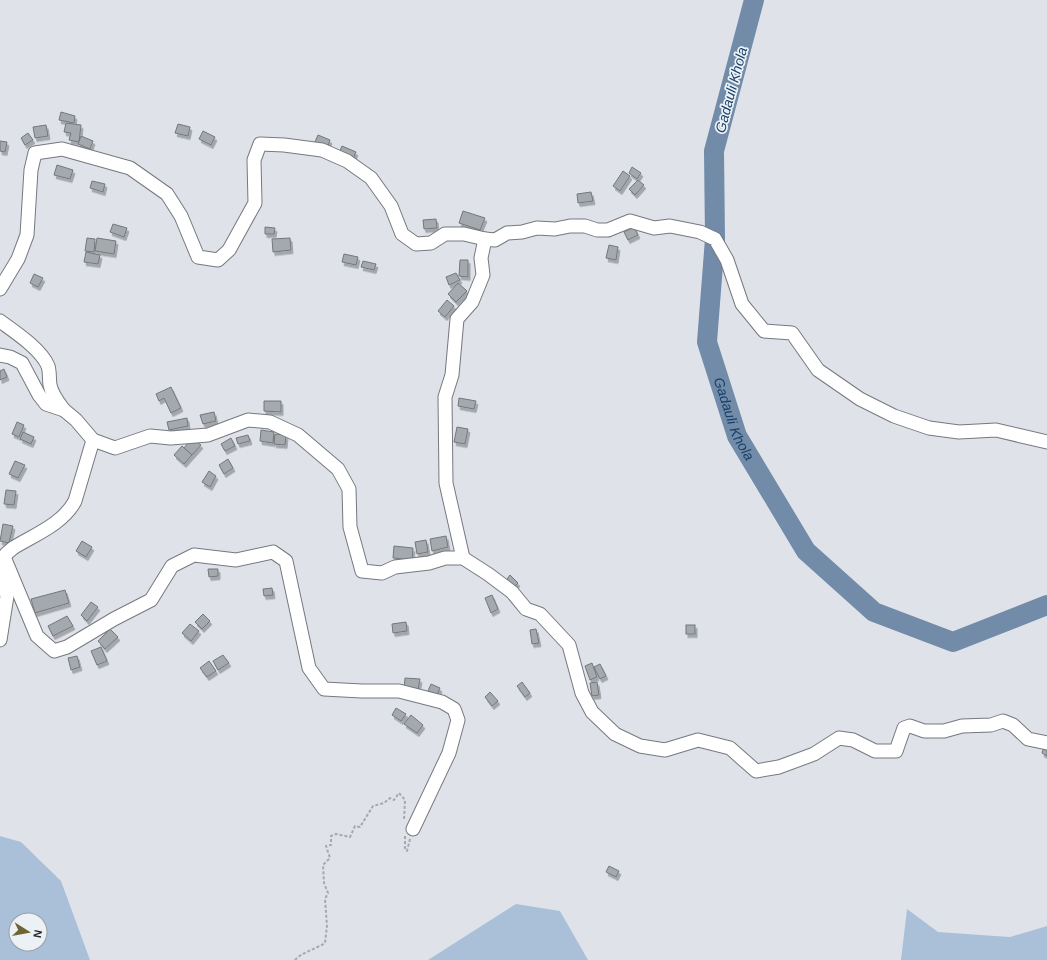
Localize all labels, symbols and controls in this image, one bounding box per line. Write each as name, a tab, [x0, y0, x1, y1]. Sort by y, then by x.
water label: Gadauli Khola	[712, 45, 750, 135]
water label: Gadauli Khola	[711, 375, 758, 463]
north arrow	[8, 912, 48, 952]
text: N	[31, 929, 44, 939]

